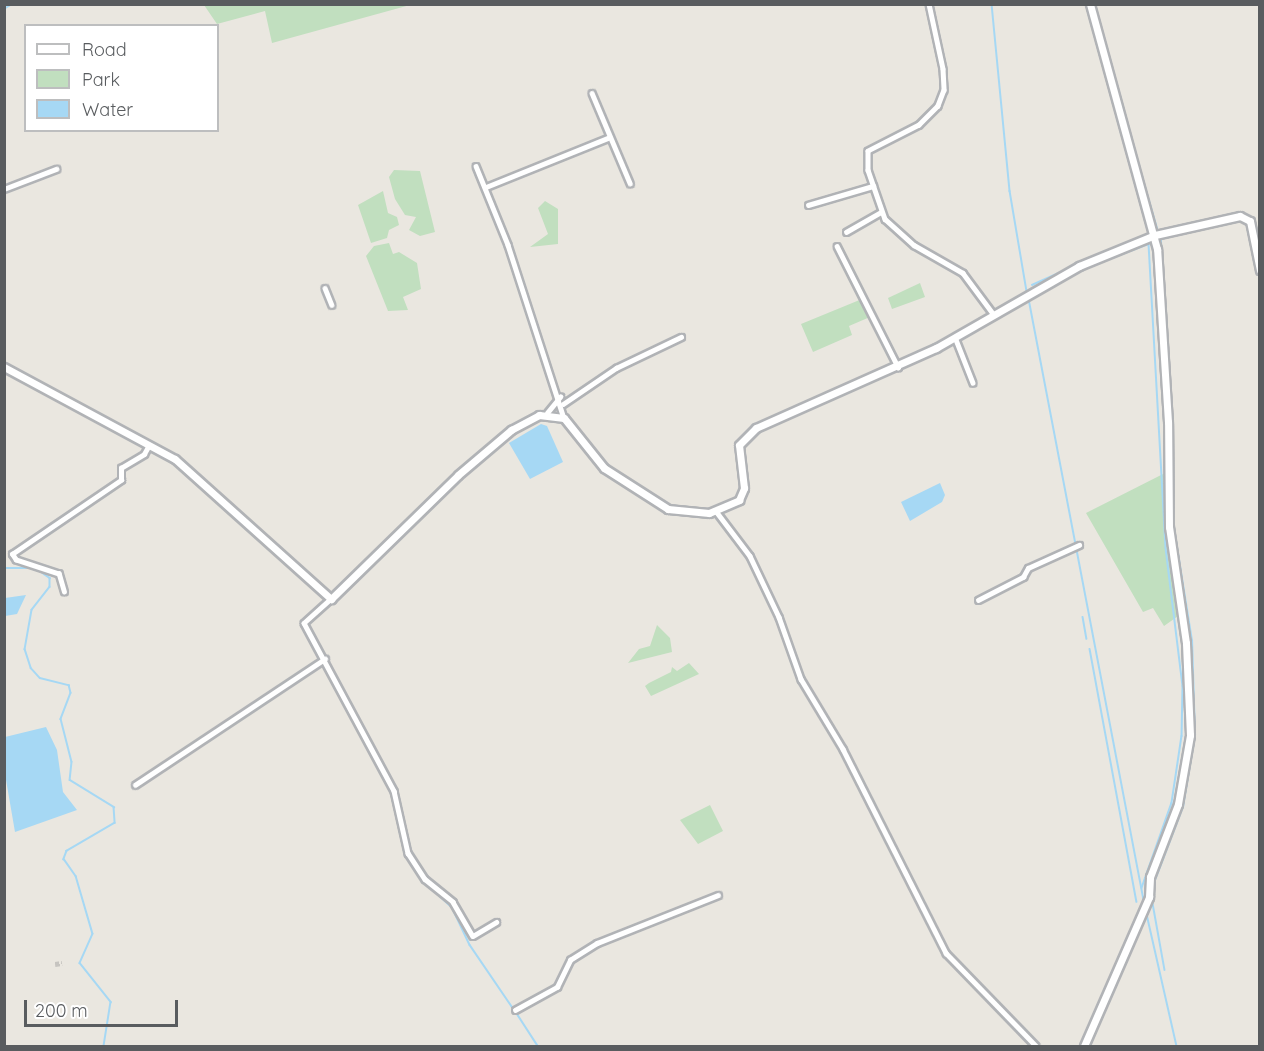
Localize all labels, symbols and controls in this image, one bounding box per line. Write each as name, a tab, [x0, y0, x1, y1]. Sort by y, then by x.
legend	[24, 24, 219, 132]
text: Road	[82, 38, 127, 61]
text: Park	[82, 68, 120, 91]
text: Water	[82, 98, 133, 121]
scale bar	[27, 988, 182, 1026]
text: 200 m	[35, 999, 88, 1022]

